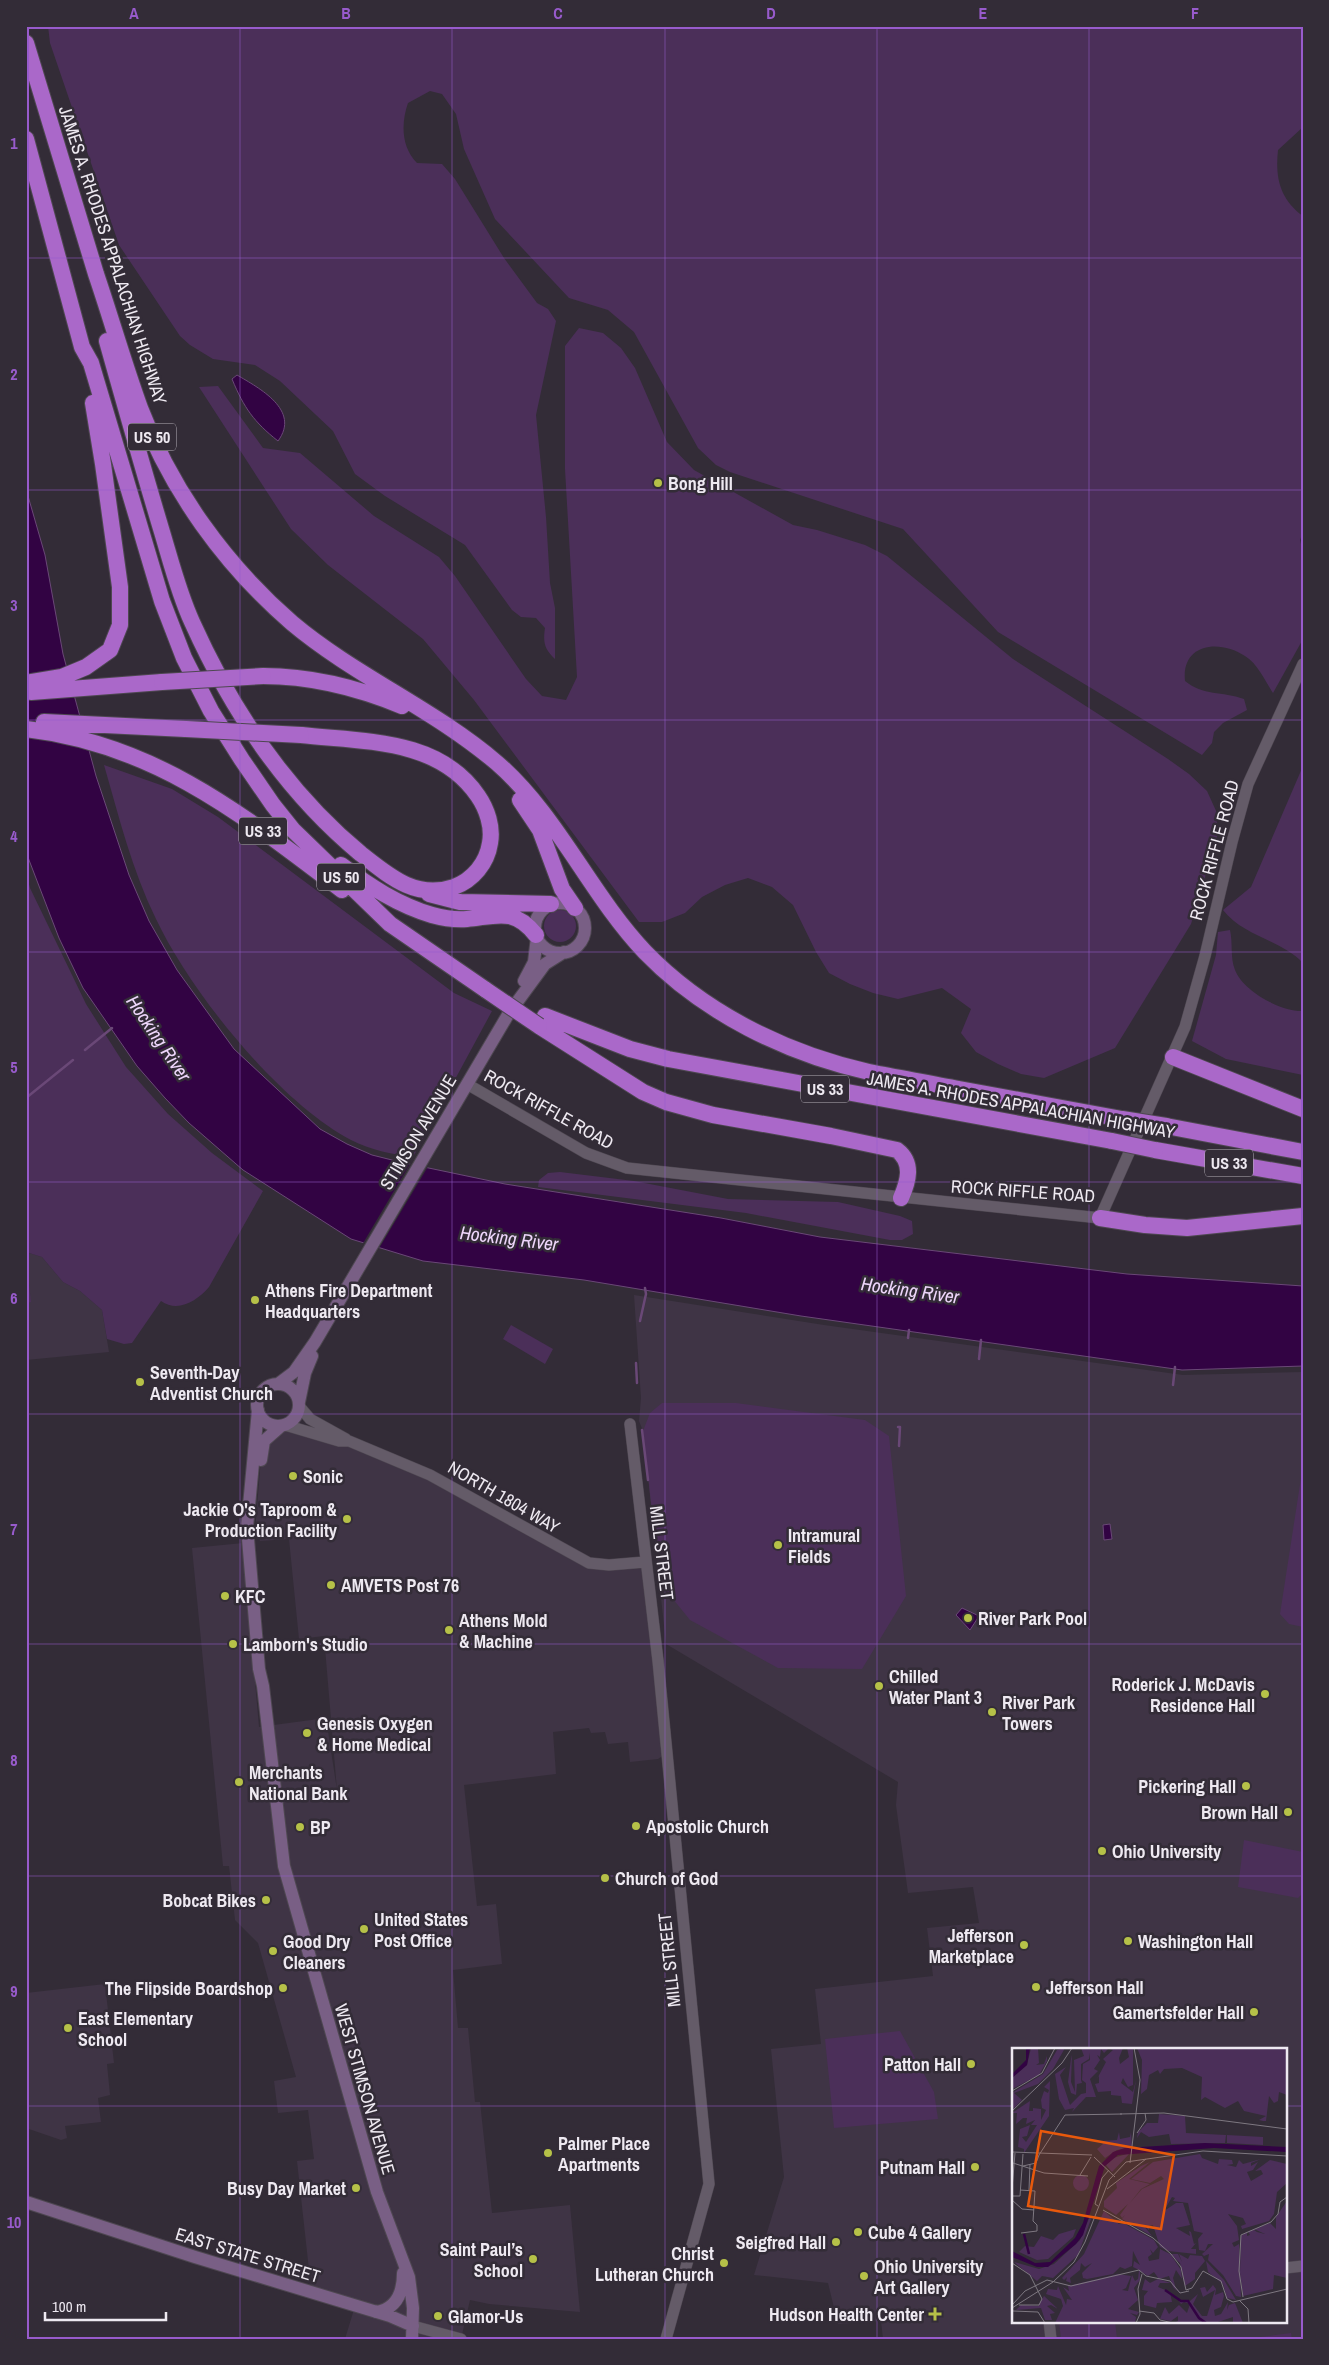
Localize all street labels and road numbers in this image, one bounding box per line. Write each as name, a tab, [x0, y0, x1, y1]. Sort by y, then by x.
street label: JAMES A. RHODES APPALACHIAN HIGHWAY	[53, 103, 173, 408]
road number: US 50	[128, 424, 176, 451]
street label: ROCK RIFFLE ROAD	[1183, 777, 1245, 923]
road number: US 33	[239, 818, 287, 844]
road number: US 50	[317, 864, 365, 890]
street label: ROCK RIFFLE ROAD	[480, 1063, 618, 1155]
street label: JAMES A. RHODES APPALACHIAN HIGHWAY	[865, 1066, 1177, 1144]
street label: STIMSON AVENUE	[374, 1070, 462, 1194]
road number: US 33	[801, 1076, 849, 1102]
road number: US 33	[1205, 1150, 1253, 1176]
street label: ROCK RIFFLE ROAD	[950, 1173, 1096, 1209]
street label: NORTH 1804 WAY	[444, 1455, 565, 1539]
street label: MILL STREET	[644, 1505, 680, 1601]
street label: MILL STREET	[652, 1912, 686, 2008]
street label: WEST STIMSON AVENUE	[329, 2001, 401, 2177]
street label: EAST STATE STREET	[173, 2221, 323, 2289]

